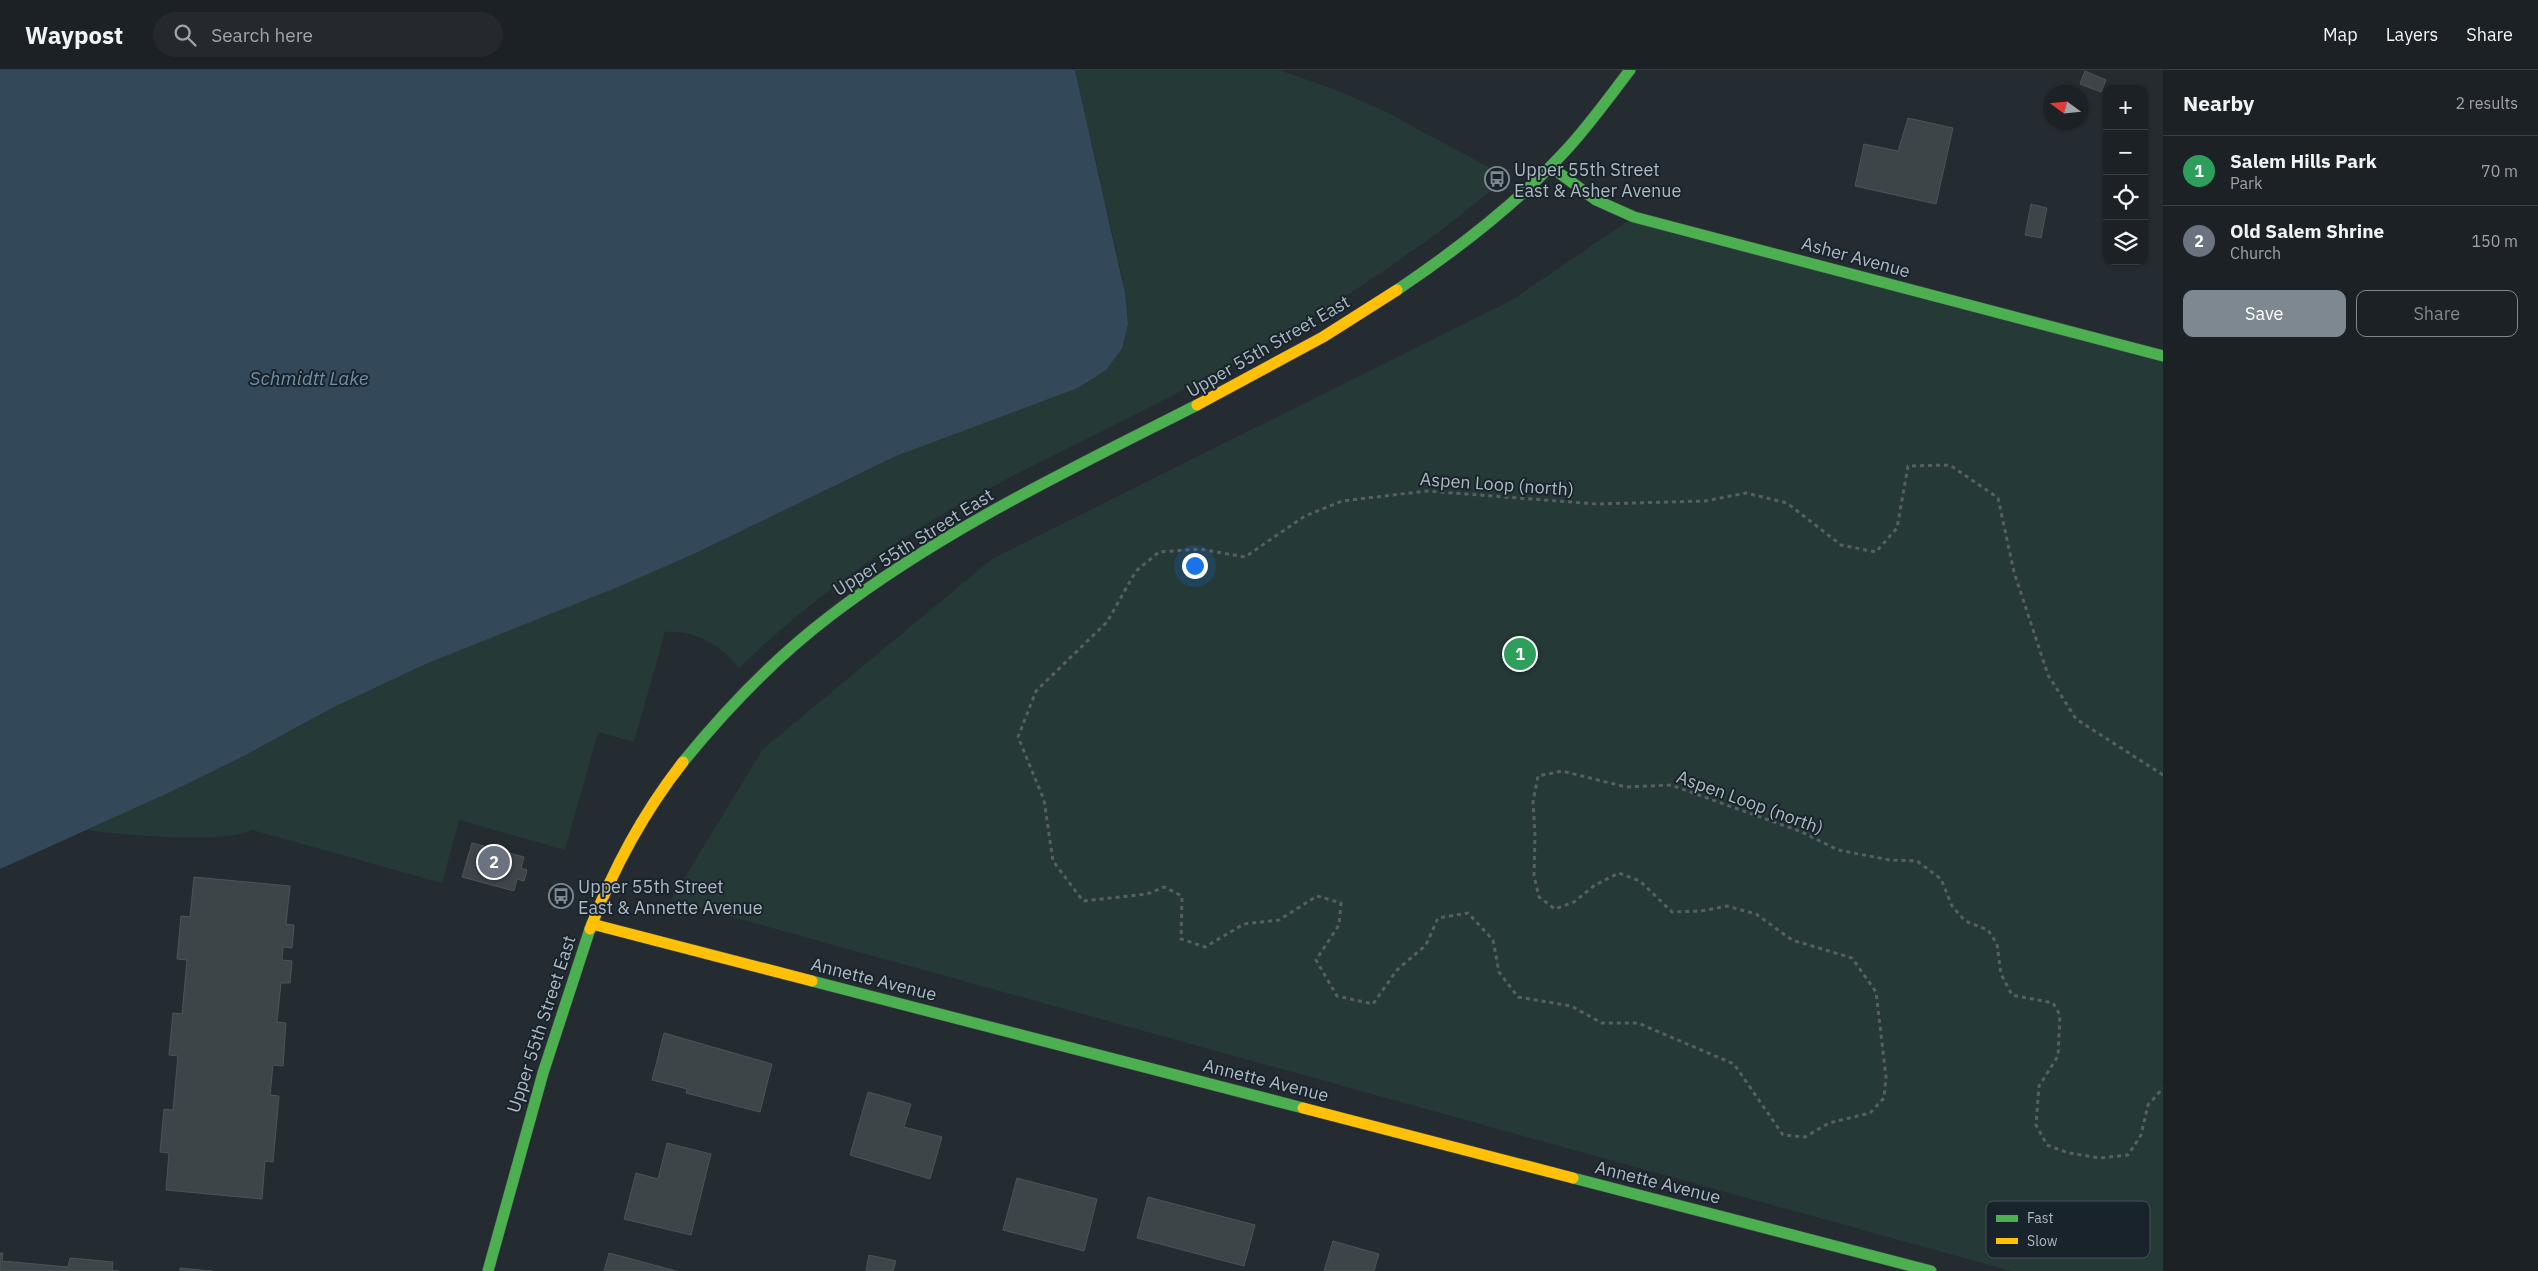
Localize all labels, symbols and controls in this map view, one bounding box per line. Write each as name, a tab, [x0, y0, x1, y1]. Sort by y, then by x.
search box	[153, 12, 503, 57]
text: Waypost	[25, 19, 123, 51]
icon: search	[171, 21, 199, 49]
text: Search here	[211, 23, 313, 47]
text: Map	[2323, 23, 2358, 46]
text: Layers	[2386, 23, 2438, 46]
text: Share	[2466, 23, 2513, 46]
north arrow	[2043, 85, 2088, 130]
map controls	[2103, 85, 2148, 265]
button: +	[2103, 85, 2148, 130]
text: Nearby	[2183, 89, 2254, 117]
text: 2 results	[2455, 93, 2518, 113]
button: −	[2103, 130, 2148, 175]
text: Salem Hills Park	[2230, 149, 2377, 173]
place label: Upper 55th Street East & Asher Avenue	[1514, 158, 1682, 202]
text: 1	[2194, 161, 2204, 181]
text: 70 m	[2481, 161, 2518, 181]
bus stop icon: Upper 55th Street East & Asher Avenue	[1484, 166, 1510, 192]
text: Park	[2230, 173, 2262, 193]
button: locate	[2103, 175, 2148, 220]
text: Old Salem Shrine	[2230, 219, 2384, 243]
button: layers	[2103, 220, 2148, 265]
street label: Asher Avenue	[1799, 231, 1913, 283]
text: 2	[2194, 231, 2204, 251]
text: 150 m	[2471, 231, 2518, 251]
text: Church	[2230, 243, 2281, 263]
street label: Upper 55th Street East	[1182, 290, 1354, 402]
button: Save	[2183, 290, 2346, 337]
button: Share	[2356, 290, 2518, 337]
water label: Schmidtt Lake	[250, 366, 369, 390]
street label: Aspen Loop (north)	[1419, 467, 1575, 501]
street label: Upper 55th Street East	[829, 483, 997, 601]
your location	[1182, 553, 1208, 579]
pin: 1	[1504, 635, 1536, 673]
street label: Aspen Loop (north)	[1674, 765, 1826, 839]
pin: 2	[478, 843, 510, 881]
place label: Upper 55th Street East & Annette Avenue	[578, 875, 763, 919]
bus stop icon: Upper 55th Street East & Annette Avenue	[548, 883, 574, 909]
street label: Upper 55th Street East	[501, 933, 581, 1115]
street label: Annette Avenue	[809, 952, 939, 1006]
street label: Annette Avenue	[1201, 1053, 1331, 1107]
street label: Annette Avenue	[1593, 1155, 1723, 1209]
legend	[1986, 1201, 2150, 1258]
text: Fast	[2027, 1209, 2053, 1227]
text: Slow	[2027, 1232, 2058, 1250]

